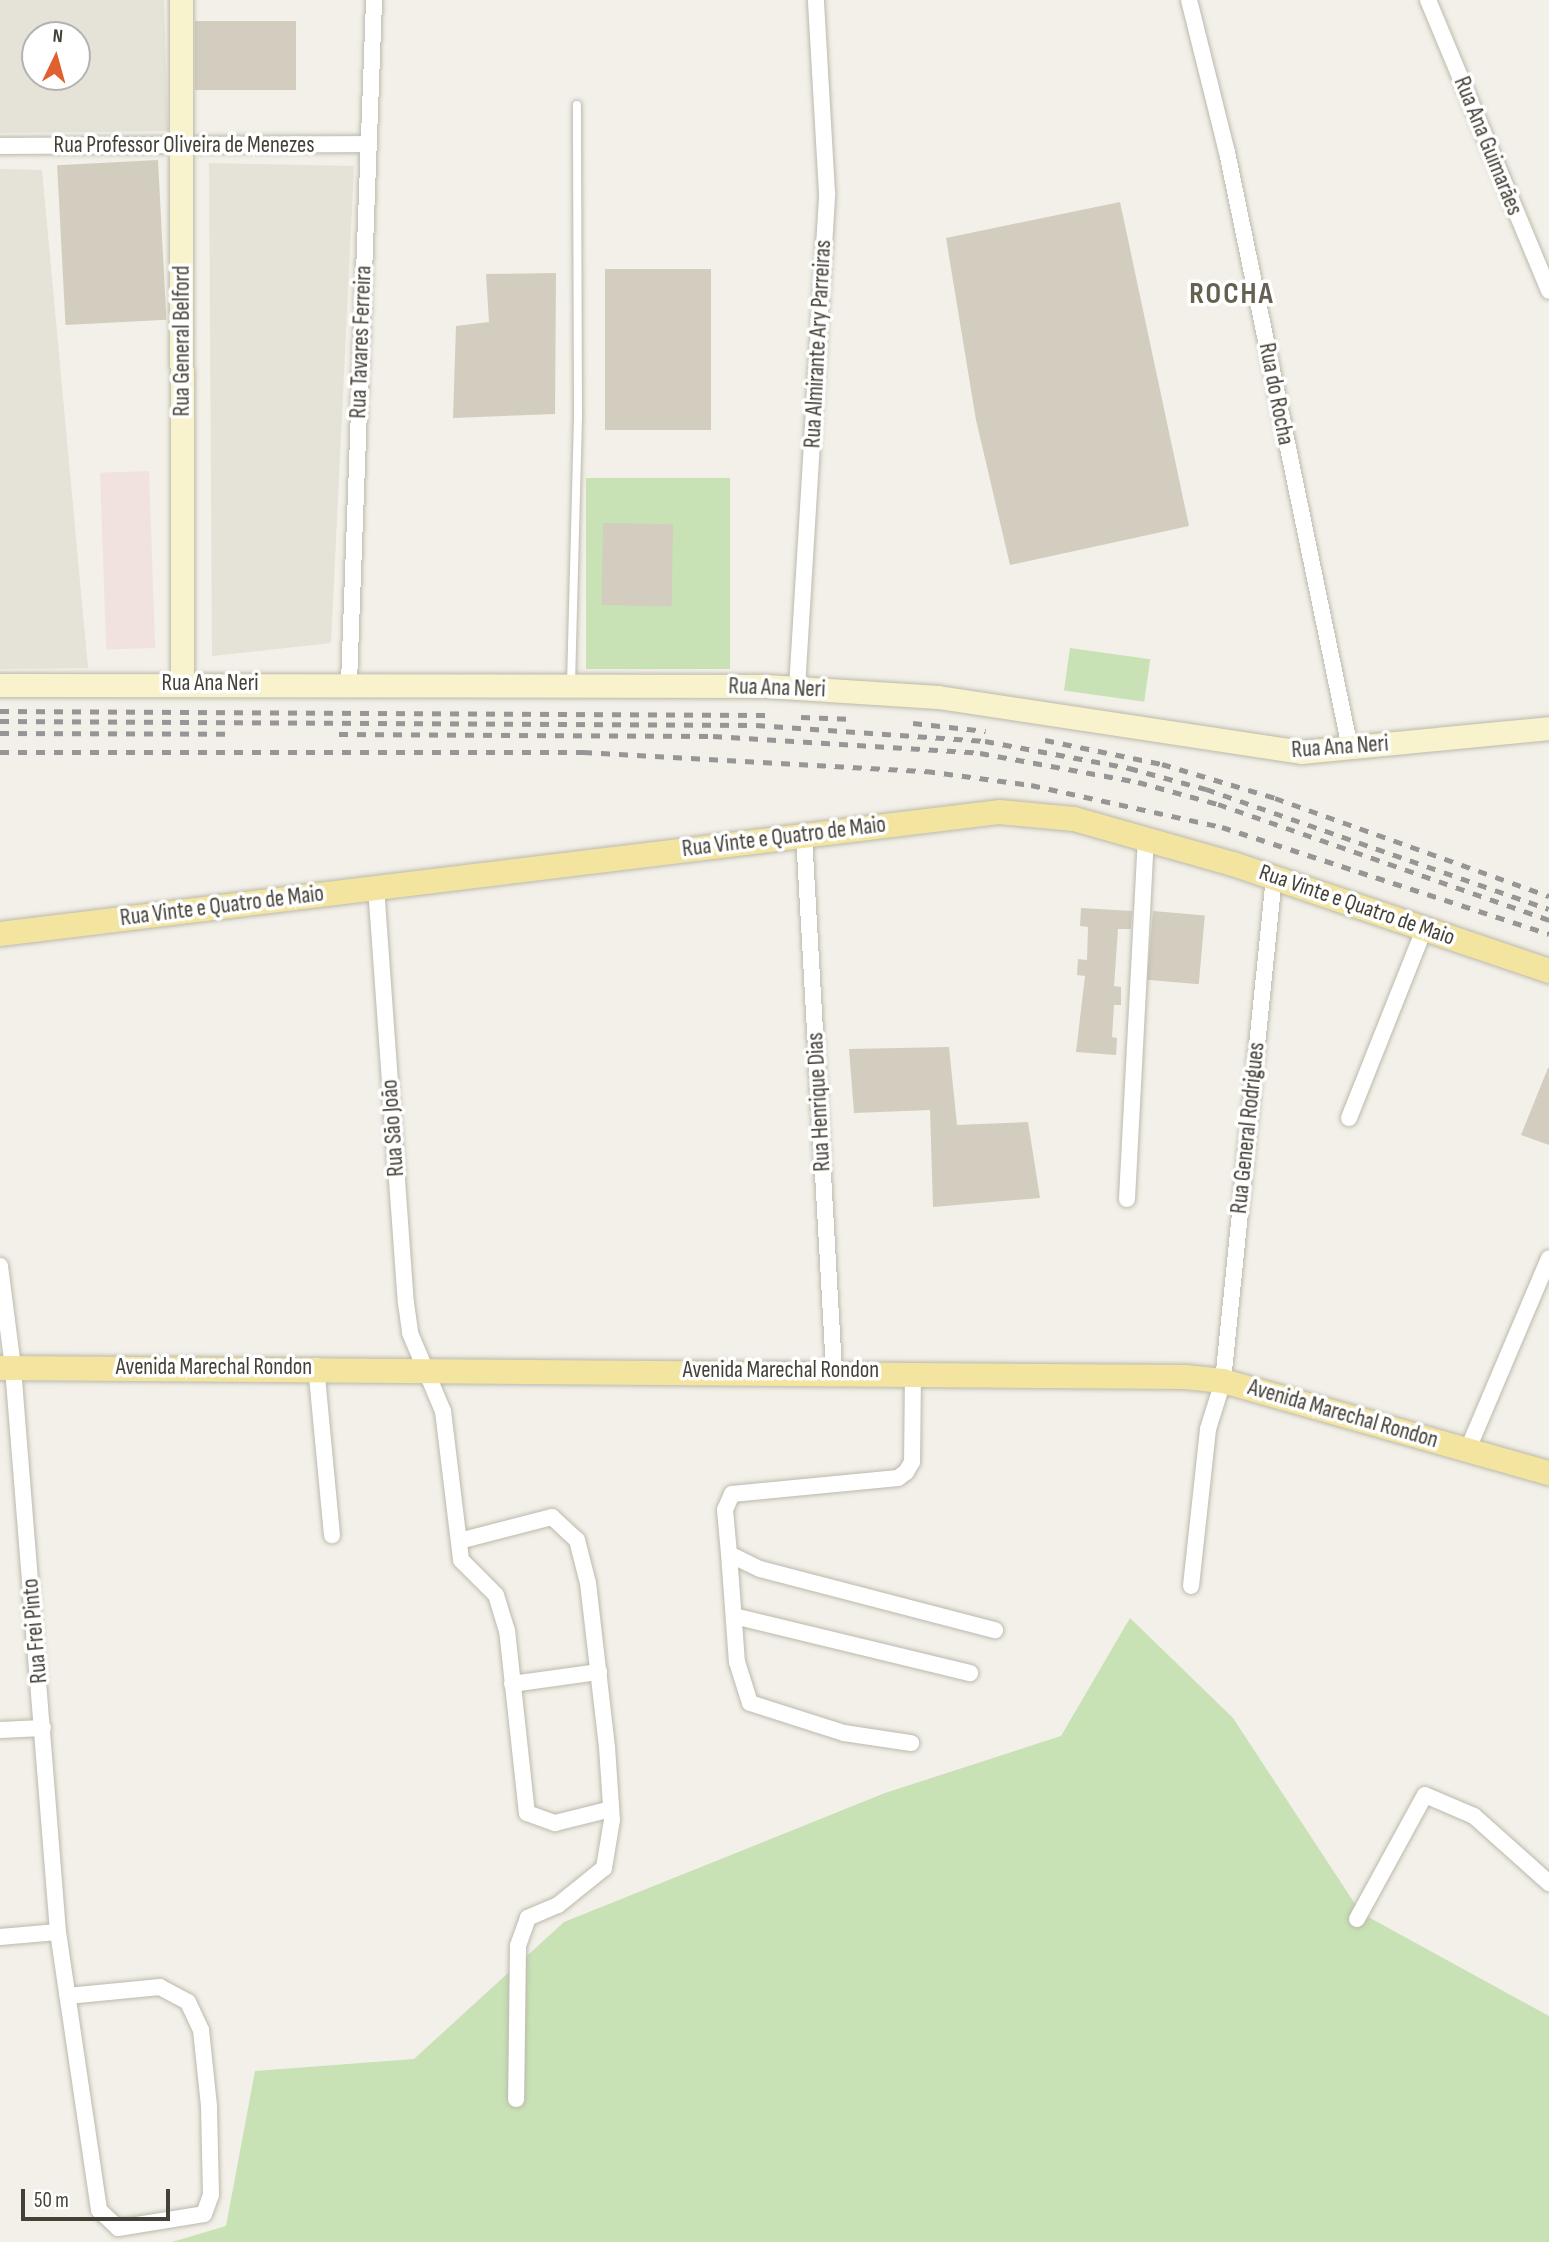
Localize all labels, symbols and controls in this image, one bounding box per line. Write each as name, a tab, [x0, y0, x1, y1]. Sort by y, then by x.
north arrow	[21, 21, 91, 91]
text: N	[52, 25, 64, 48]
street label: Rua Ana Guimarães	[1448, 73, 1528, 219]
street label: Rua Professor Oliveira de Menezes	[54, 131, 314, 159]
street label: Rua Almirante Ary Parreiras	[799, 239, 837, 449]
street label: Rua Tavares Ferreira	[345, 265, 377, 419]
street label: Rua General Belford	[168, 266, 196, 416]
district label: ROCHA	[1190, 276, 1274, 312]
street label: Rua do Rocha	[1253, 341, 1299, 447]
street label: Rua Ana Neri	[161, 669, 259, 697]
street label: Rua Ana Neri	[728, 673, 826, 703]
street label: Rua Ana Neri	[1291, 730, 1389, 764]
street label: Rua Vinte e Quatro de Maio	[681, 811, 887, 863]
street label: Rua Vinte e Quatro de Maio	[1256, 859, 1458, 951]
street label: Rua Vinte e Quatro de Maio	[119, 880, 325, 932]
street label: Rua Henrique Dias	[802, 1032, 836, 1172]
street label: Rua General Rodrigues	[1225, 1041, 1271, 1215]
street label: Rua São João	[376, 1079, 410, 1177]
street label: Avenida Marechal Rondon	[116, 1353, 312, 1381]
street label: Avenida Marechal Rondon	[683, 1356, 879, 1384]
street label: Avenida Marechal Rondon	[1245, 1374, 1441, 1454]
street label: Rua Frei Pinto	[17, 1577, 53, 1685]
scale bar	[24, 2176, 173, 2220]
text: 50 m	[34, 2188, 69, 2213]

